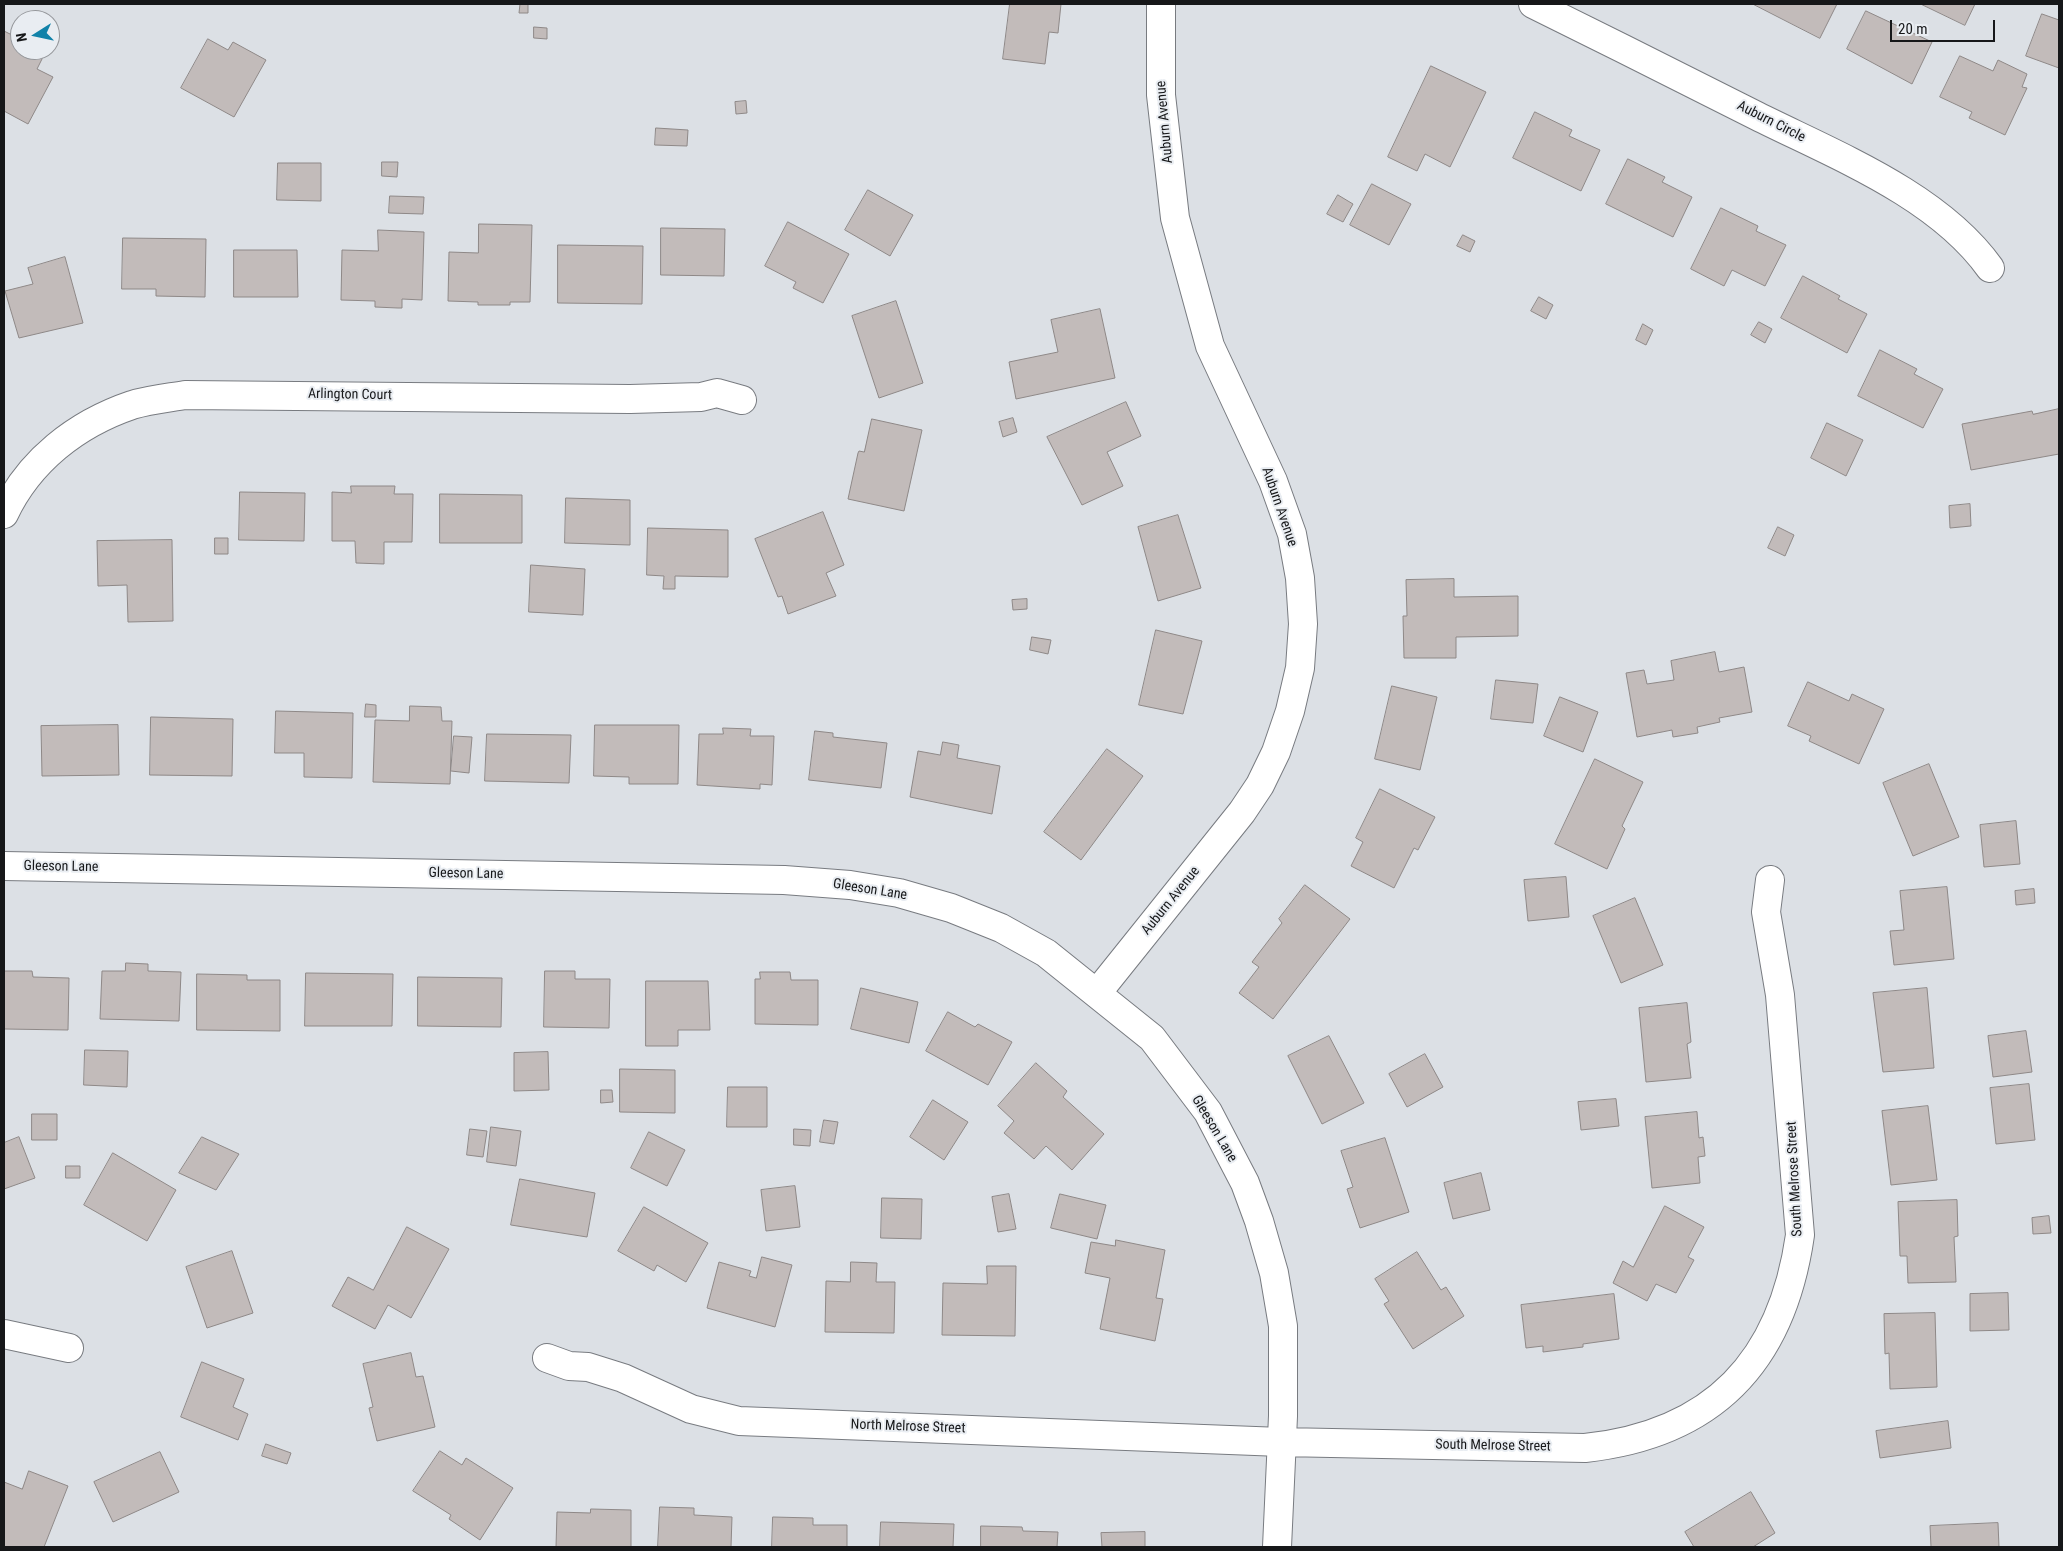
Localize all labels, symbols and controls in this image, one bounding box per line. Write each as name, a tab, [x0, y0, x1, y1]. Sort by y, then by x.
north arrow	[10, 10, 60, 60]
scale bar	[1893, 10, 1998, 42]
text: 20 m	[1898, 20, 1928, 38]
text: N	[13, 32, 30, 43]
street label: Auburn Avenue	[1153, 80, 1177, 164]
street label: Auburn Circle	[1734, 98, 1808, 146]
street label: Arlington Court	[308, 386, 392, 404]
street label: Auburn Avenue	[1258, 465, 1300, 549]
street label: Gleeson Lane	[23, 858, 99, 876]
street label: Auburn Avenue	[1138, 863, 1204, 939]
street label: Gleeson Lane	[428, 865, 504, 883]
street label: Gleeson Lane	[832, 876, 908, 904]
street label: Gleeson Lane	[1188, 1093, 1240, 1165]
street label: South Melrose Street	[1784, 1121, 1806, 1237]
street label: North Melrose Street	[850, 1417, 966, 1437]
street label: South Melrose Street	[1435, 1437, 1551, 1455]

